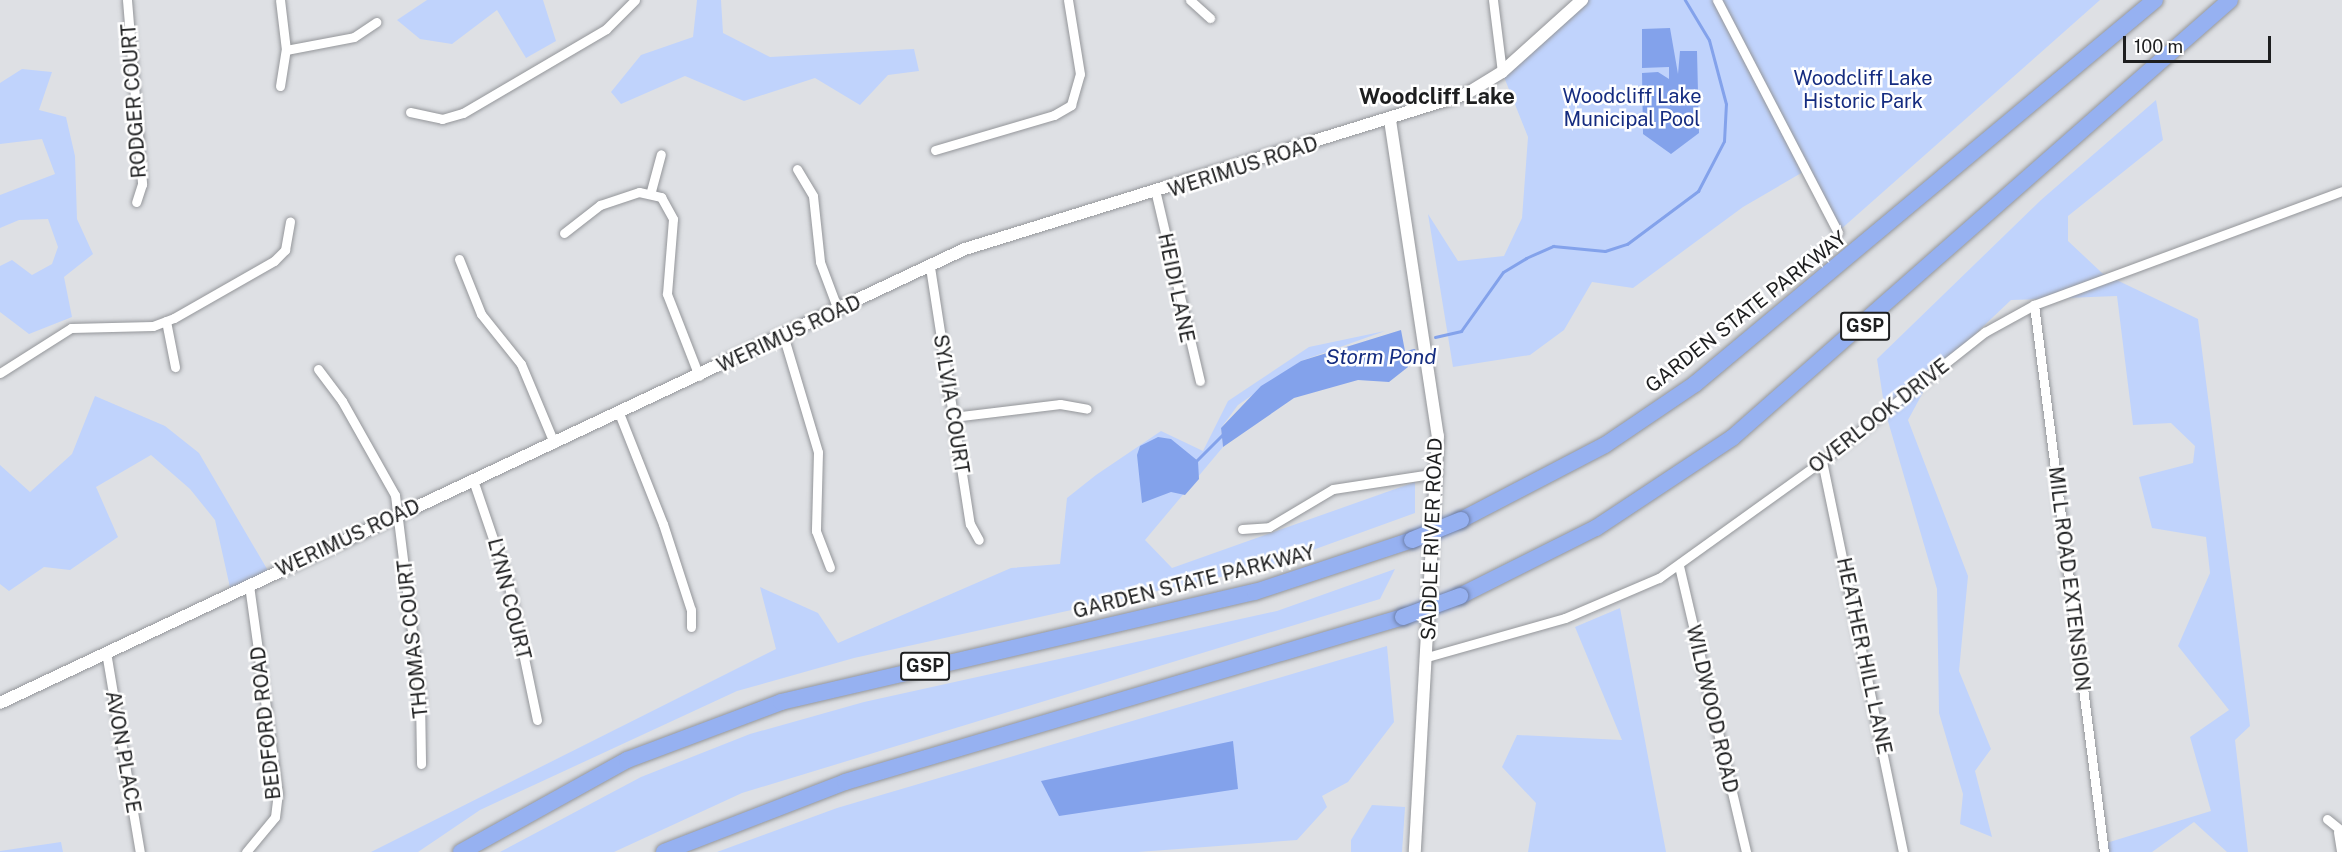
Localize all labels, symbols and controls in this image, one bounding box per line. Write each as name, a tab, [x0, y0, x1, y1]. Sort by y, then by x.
street label: RODGER COURT	[117, 23, 151, 179]
scale bar	[2126, 24, 2274, 62]
text: 100 m	[2134, 36, 2183, 57]
park label: Woodcliff Lake Historic Park	[1794, 67, 1932, 114]
district label: Woodcliff Lake	[1359, 84, 1515, 110]
park label: Woodcliff Lake Municipal Pool	[1563, 84, 1701, 131]
street label: WERIMUS ROAD	[1165, 131, 1321, 203]
street label: GARDEN STATE PARKWAY	[1641, 226, 1851, 398]
street label: HEIDI LANE	[1153, 231, 1199, 345]
street label: WERIMUS ROAD	[713, 290, 865, 378]
road number: GSP	[1840, 311, 1890, 341]
street label: SYLVIA COURT	[928, 333, 974, 475]
water label: Storm Pond	[1326, 344, 1436, 370]
street label: OVERLOOK DRIVE	[1804, 354, 1954, 478]
street label: SADDLE RIVER ROAD	[1416, 437, 1448, 641]
street label: MILL ROAD EXTENSION	[2043, 465, 2095, 693]
street label: WERIMUS ROAD	[272, 494, 424, 582]
street label: LYNN COURT	[482, 536, 536, 662]
street label: GARDEN STATE PARKWAY	[1071, 540, 1317, 624]
street label: HEATHER HILL LANE	[1831, 555, 1897, 757]
street label: THOMAS COURT	[393, 559, 433, 719]
street label: WILDWOOD ROAD	[1681, 623, 1743, 795]
street label: BEDFORD ROAD	[246, 645, 286, 801]
road number: GSP	[900, 651, 950, 681]
street label: AVON PLACE	[100, 689, 146, 815]

